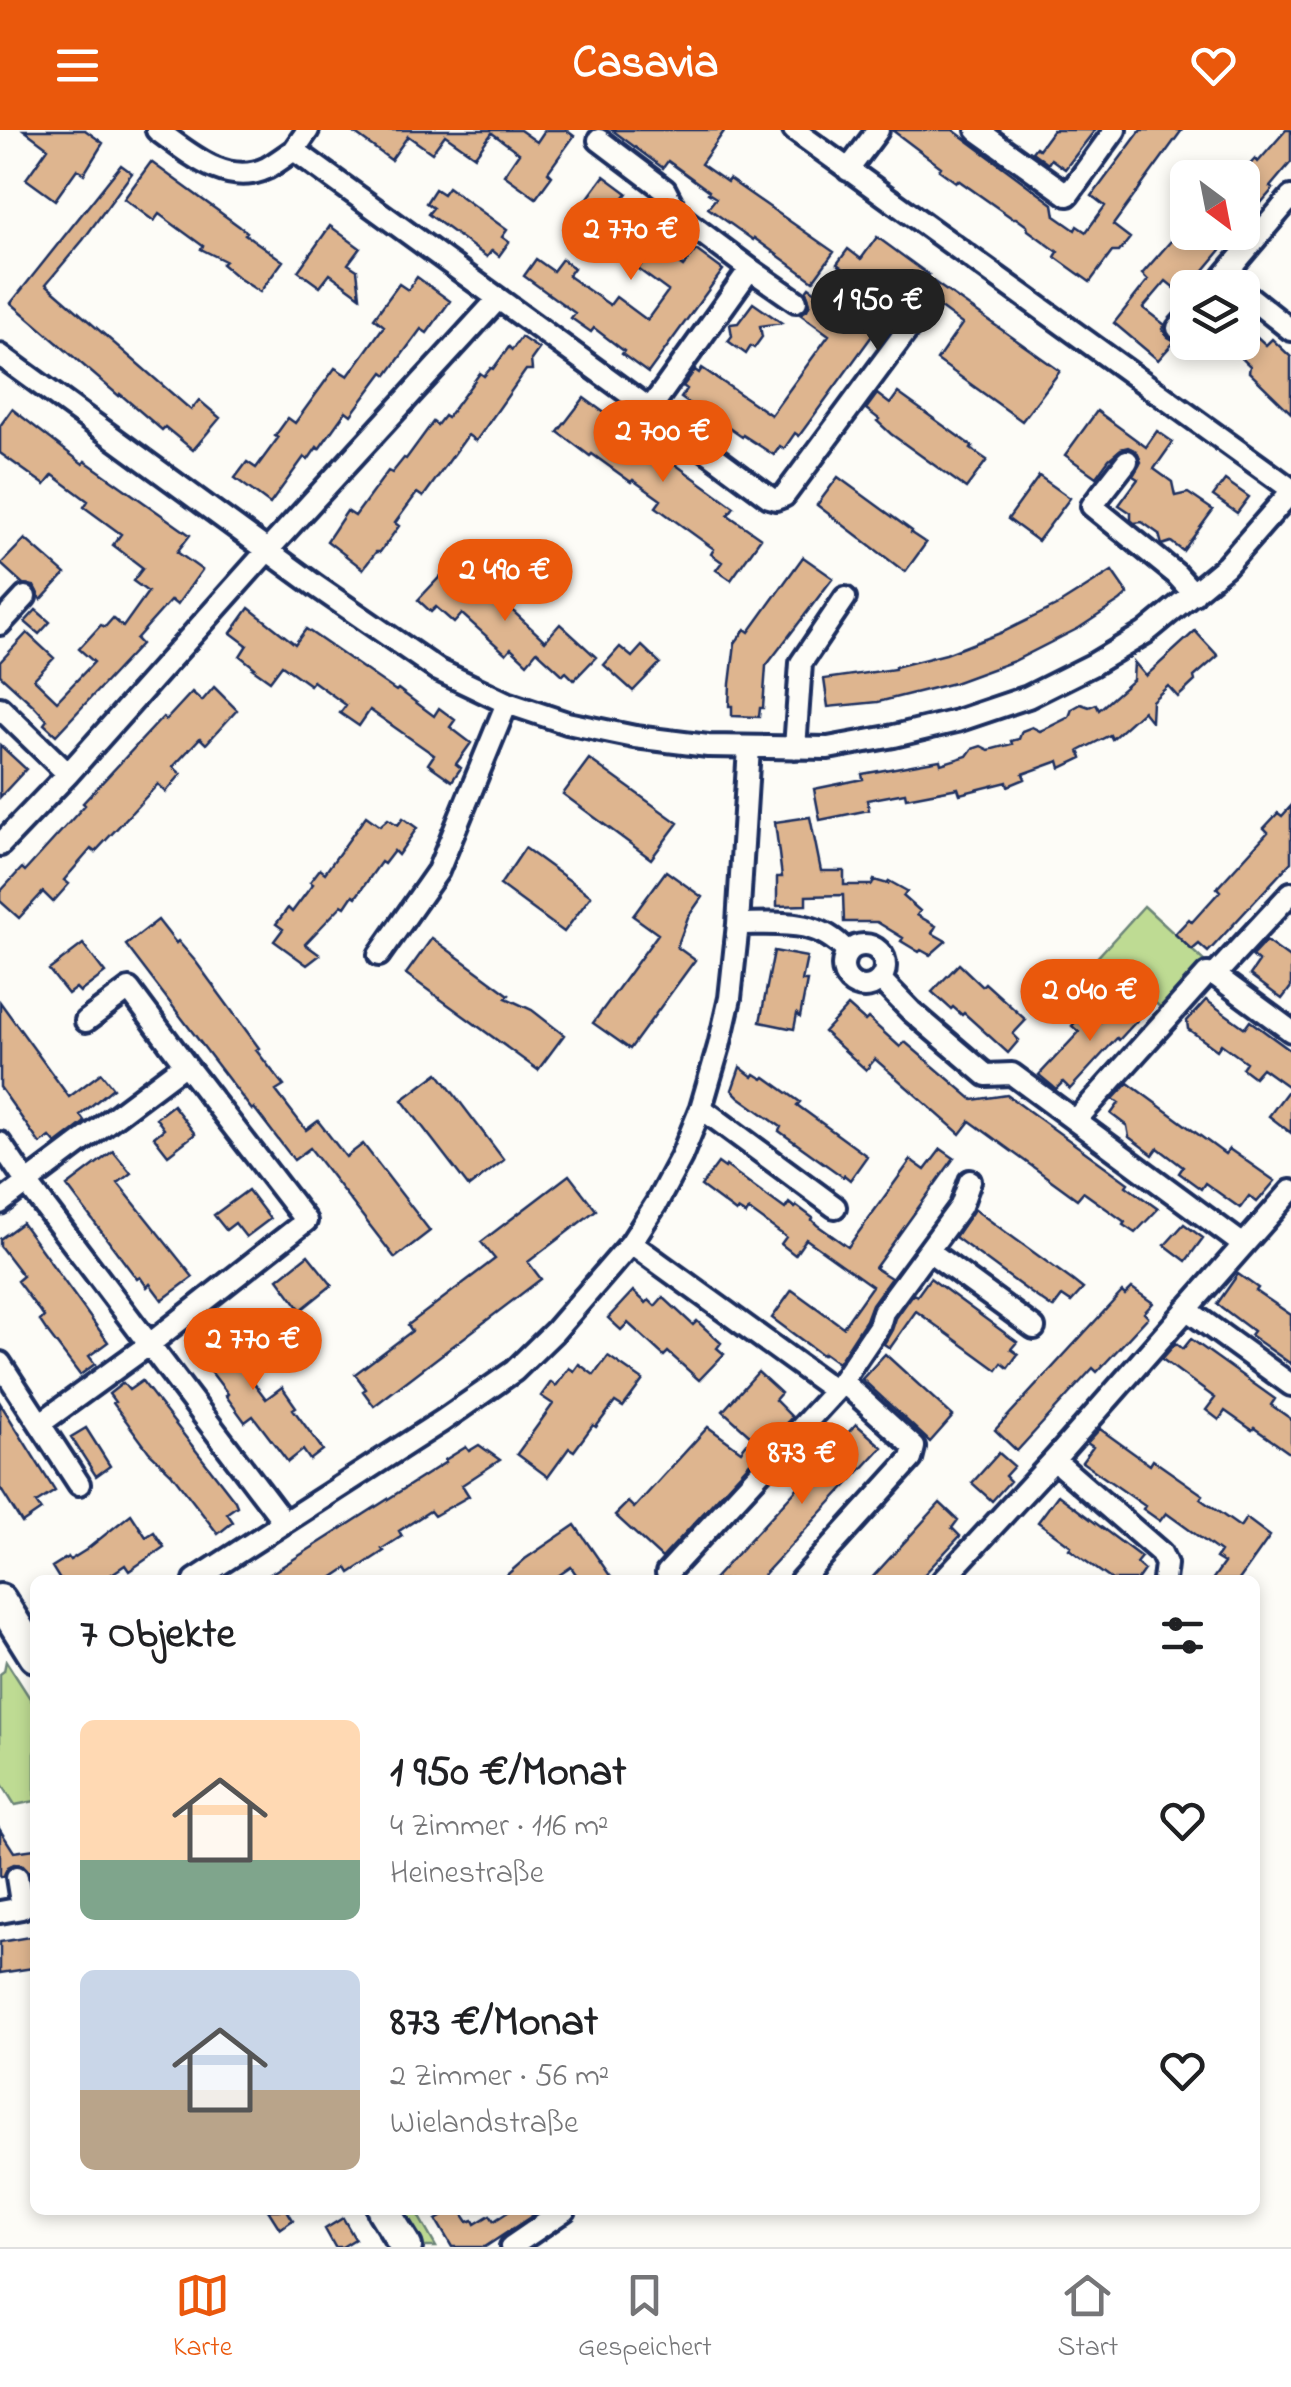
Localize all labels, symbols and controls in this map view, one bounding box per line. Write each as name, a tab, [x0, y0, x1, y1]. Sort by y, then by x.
text: Casavia	[573, 32, 718, 98]
icon: menu	[50, 38, 105, 93]
icon: heart	[1186, 38, 1241, 93]
north arrow	[1170, 160, 1260, 250]
map controls	[1170, 160, 1260, 360]
pin: 2 770 €	[539, 198, 723, 283]
text: 2 770 €	[584, 207, 678, 254]
pin: 1 950 €	[786, 269, 970, 354]
button: layers	[1170, 270, 1260, 360]
text: 1 950 €	[833, 278, 923, 325]
pin: 2 700 €	[571, 400, 755, 485]
text: 2 700 €	[615, 409, 711, 456]
pin: 2 490 €	[413, 539, 597, 624]
text: 2 490 €	[460, 548, 550, 595]
pin: 2 040 €	[998, 959, 1182, 1044]
text: 2 040 €	[1042, 968, 1138, 1015]
pin: 2 770 €	[161, 1308, 345, 1393]
text: 2 770 €	[206, 1317, 300, 1364]
pin: 873 €	[732, 1422, 872, 1507]
text: 873 €	[768, 1431, 836, 1478]
text: 7 Objekte	[80, 1605, 235, 1666]
icon: filters	[1155, 1608, 1210, 1663]
text: 1 950 €/Monat	[390, 1743, 626, 1804]
icon: home	[160, 1760, 280, 1880]
icon: heart	[1155, 1793, 1210, 1848]
text: 4 Zimmer · 116 m²	[390, 1804, 609, 1851]
text: Heinestraße	[390, 1851, 544, 1898]
text: 873 €/Monat	[390, 1993, 598, 2054]
icon: home	[160, 2010, 280, 2130]
icon: heart	[1155, 2043, 1210, 2098]
text: 2 Zimmer · 56 m²	[390, 2054, 609, 2101]
text: Wielandstraße	[390, 2101, 578, 2148]
tab: Karte	[173, 2268, 232, 2369]
tab: Gespeichert	[578, 2268, 712, 2369]
tab: Start	[1057, 2268, 1118, 2369]

